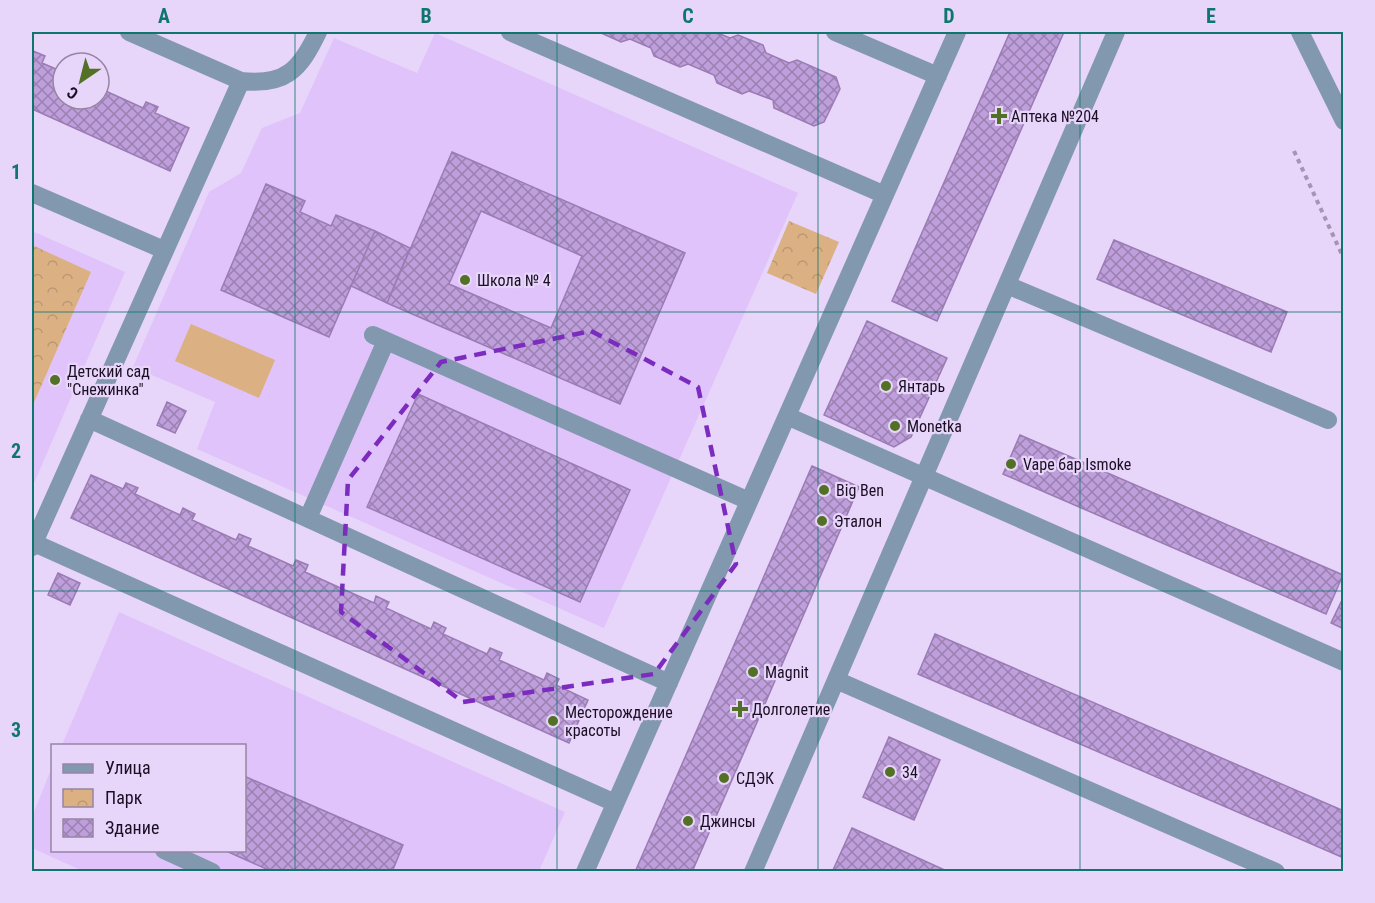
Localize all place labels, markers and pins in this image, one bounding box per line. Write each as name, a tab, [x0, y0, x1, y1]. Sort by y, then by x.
place label: Аптека №204	[1011, 107, 1099, 126]
marker: Аптека №204	[992, 109, 1006, 123]
place label: Школа № 4	[477, 271, 551, 290]
marker: Школа № 4	[458, 273, 472, 287]
place label: Детский сад "Снежинка"	[67, 362, 150, 399]
marker: Детский сад "Снежинка"	[48, 373, 62, 387]
place label: Янтарь	[898, 377, 945, 396]
marker: Янтарь	[879, 379, 893, 393]
place label: Monetka	[907, 417, 962, 436]
marker: Monetka	[888, 419, 902, 433]
place label: Vape бар Ismoke	[1023, 455, 1131, 474]
marker: Vape бар Ismoke	[1004, 457, 1018, 471]
place label: Big Ben	[836, 481, 884, 500]
marker: Big Ben	[817, 483, 831, 497]
place label: Эталон	[834, 512, 882, 531]
marker: Эталон	[815, 514, 829, 528]
place label: Magnit	[765, 663, 809, 682]
marker: Magnit	[746, 665, 760, 679]
place label: Долголетие	[752, 700, 830, 719]
marker: Долголетие	[733, 702, 747, 716]
place label: Месторождение красоты	[565, 703, 673, 740]
marker: Месторождение красоты	[546, 714, 560, 728]
place label: 34	[902, 763, 918, 782]
marker: 34	[883, 765, 897, 779]
place label: СДЭК	[736, 769, 774, 788]
marker: СДЭК	[717, 771, 731, 785]
place label: Джинсы	[700, 812, 756, 831]
marker: Джинсы	[681, 814, 695, 828]

